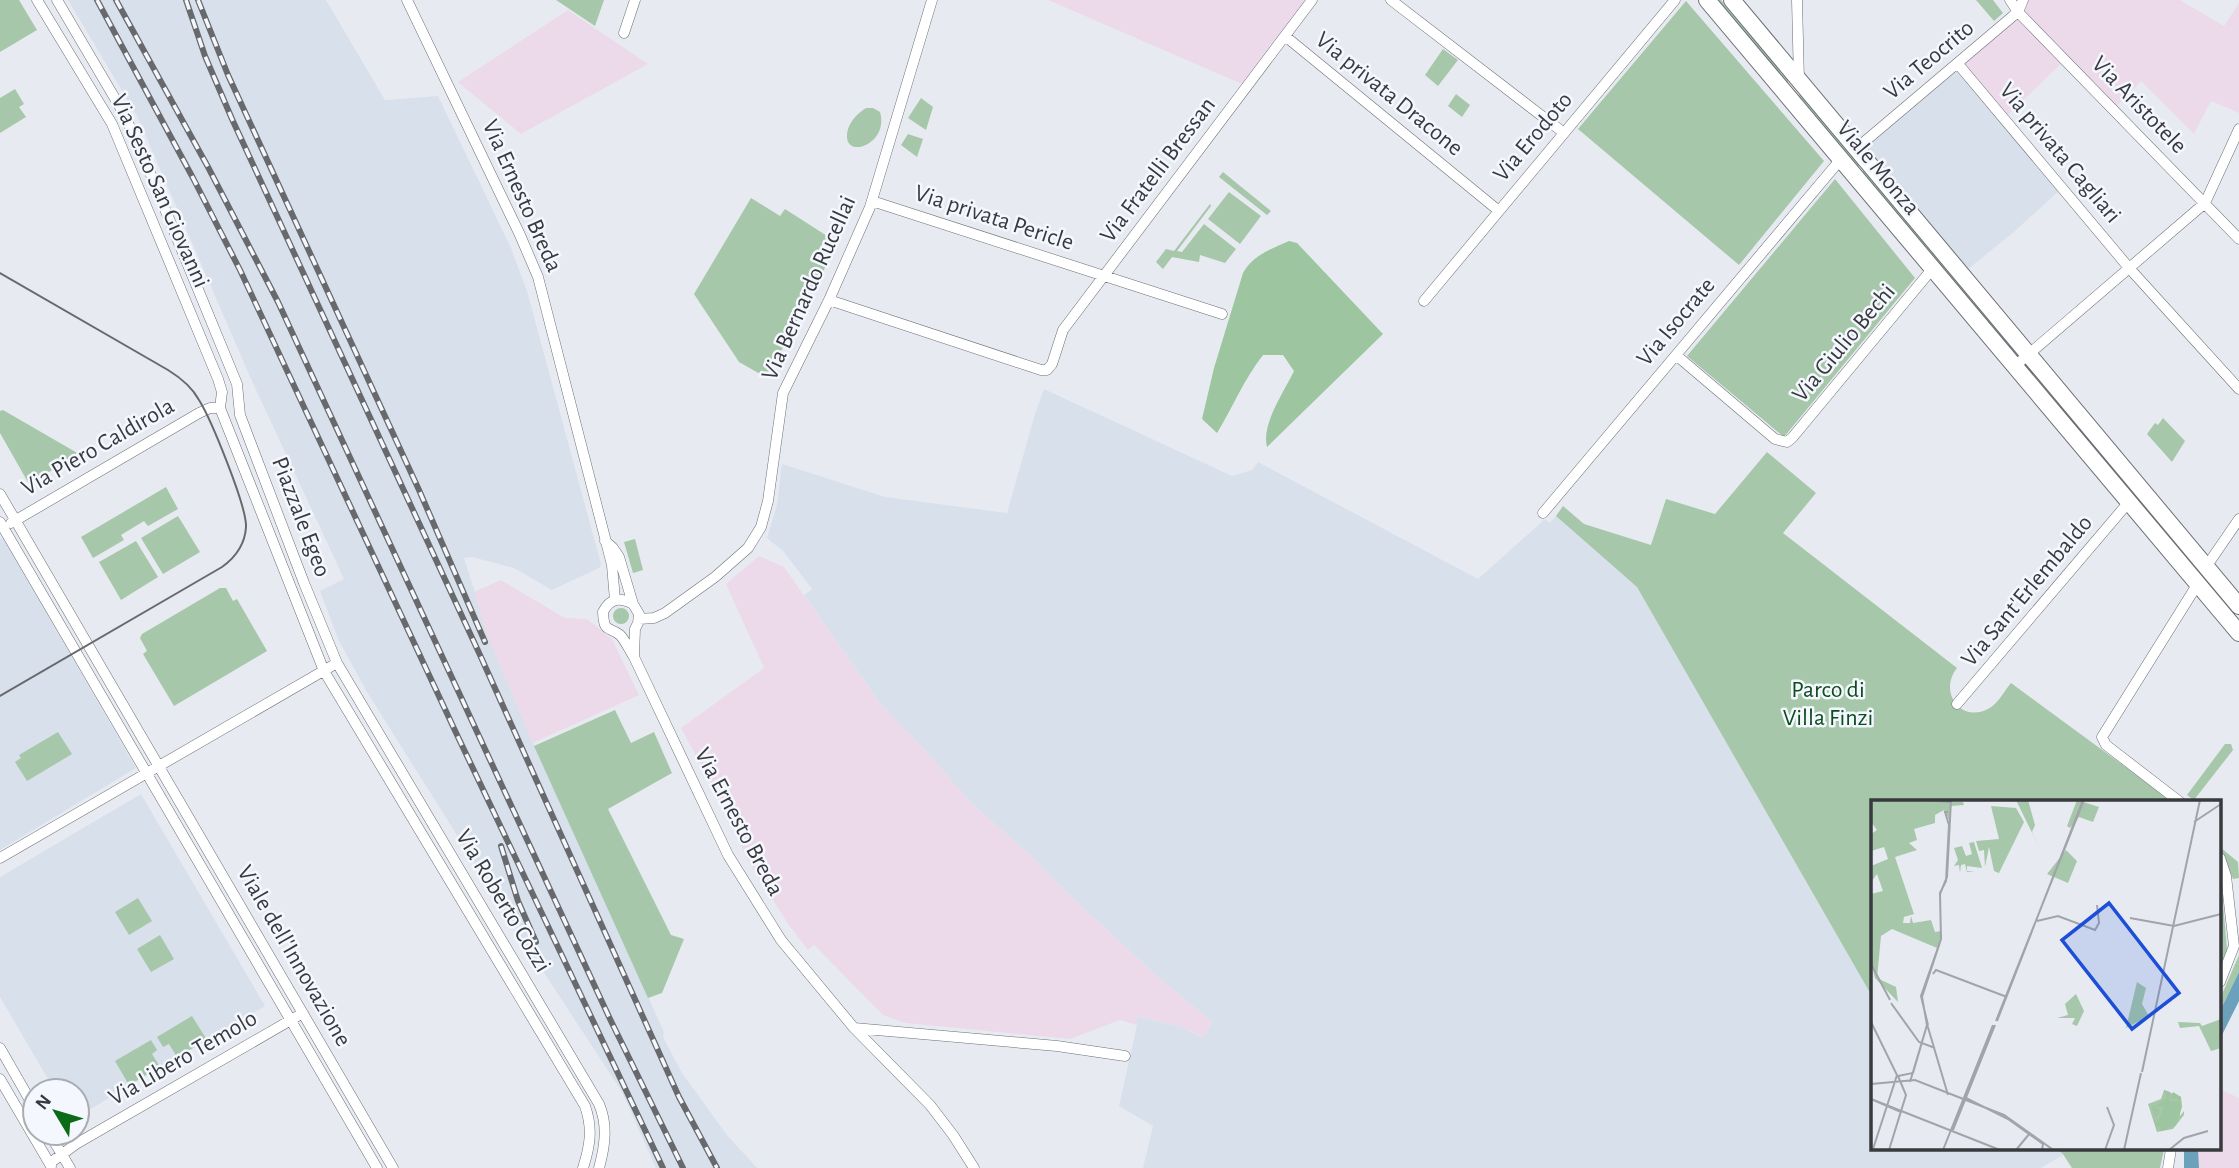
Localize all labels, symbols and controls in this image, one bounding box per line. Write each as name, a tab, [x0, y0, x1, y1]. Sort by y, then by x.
street label: Via Teocrito	[1879, 16, 1979, 104]
street label: Via privata Dracone	[1311, 27, 1467, 161]
street label: Via Aristotele	[2087, 52, 2191, 158]
street label: Via privata Cagliari	[1995, 78, 2125, 228]
street label: Via Erodoto	[1489, 88, 1577, 186]
street label: Via Sesto San Giovanni	[107, 91, 213, 291]
street label: Via Fratelli Bressan	[1096, 93, 1220, 247]
street label: Via Ernesto Breda	[478, 116, 566, 276]
street label: Viale Monza	[1832, 116, 1924, 220]
street label: Via privata Pericle	[911, 181, 1077, 255]
street label: Via Bernardo Rucellai	[758, 192, 860, 384]
street label: Via Isocrate	[1632, 273, 1720, 371]
street label: Via Giulio Bechi	[1788, 280, 1900, 406]
street label: Via Piero Caldirola	[18, 394, 178, 500]
street label: Piazzale Egeo	[267, 454, 335, 580]
street label: Via Sant'Erlembaldo	[1957, 511, 2097, 671]
park label: Parco di Villa Finzi	[1783, 678, 1873, 730]
street label: Via Ernesto Breda	[690, 744, 788, 900]
inset map	[1871, 800, 2222, 1150]
street label: Via Roberto Cozzi	[451, 825, 555, 977]
street label: Viale dell'Innovazione	[232, 861, 356, 1051]
street label: Via Libero Temolo	[105, 1006, 261, 1110]
north arrow	[21, 1077, 91, 1147]
text: N	[32, 1091, 55, 1114]

